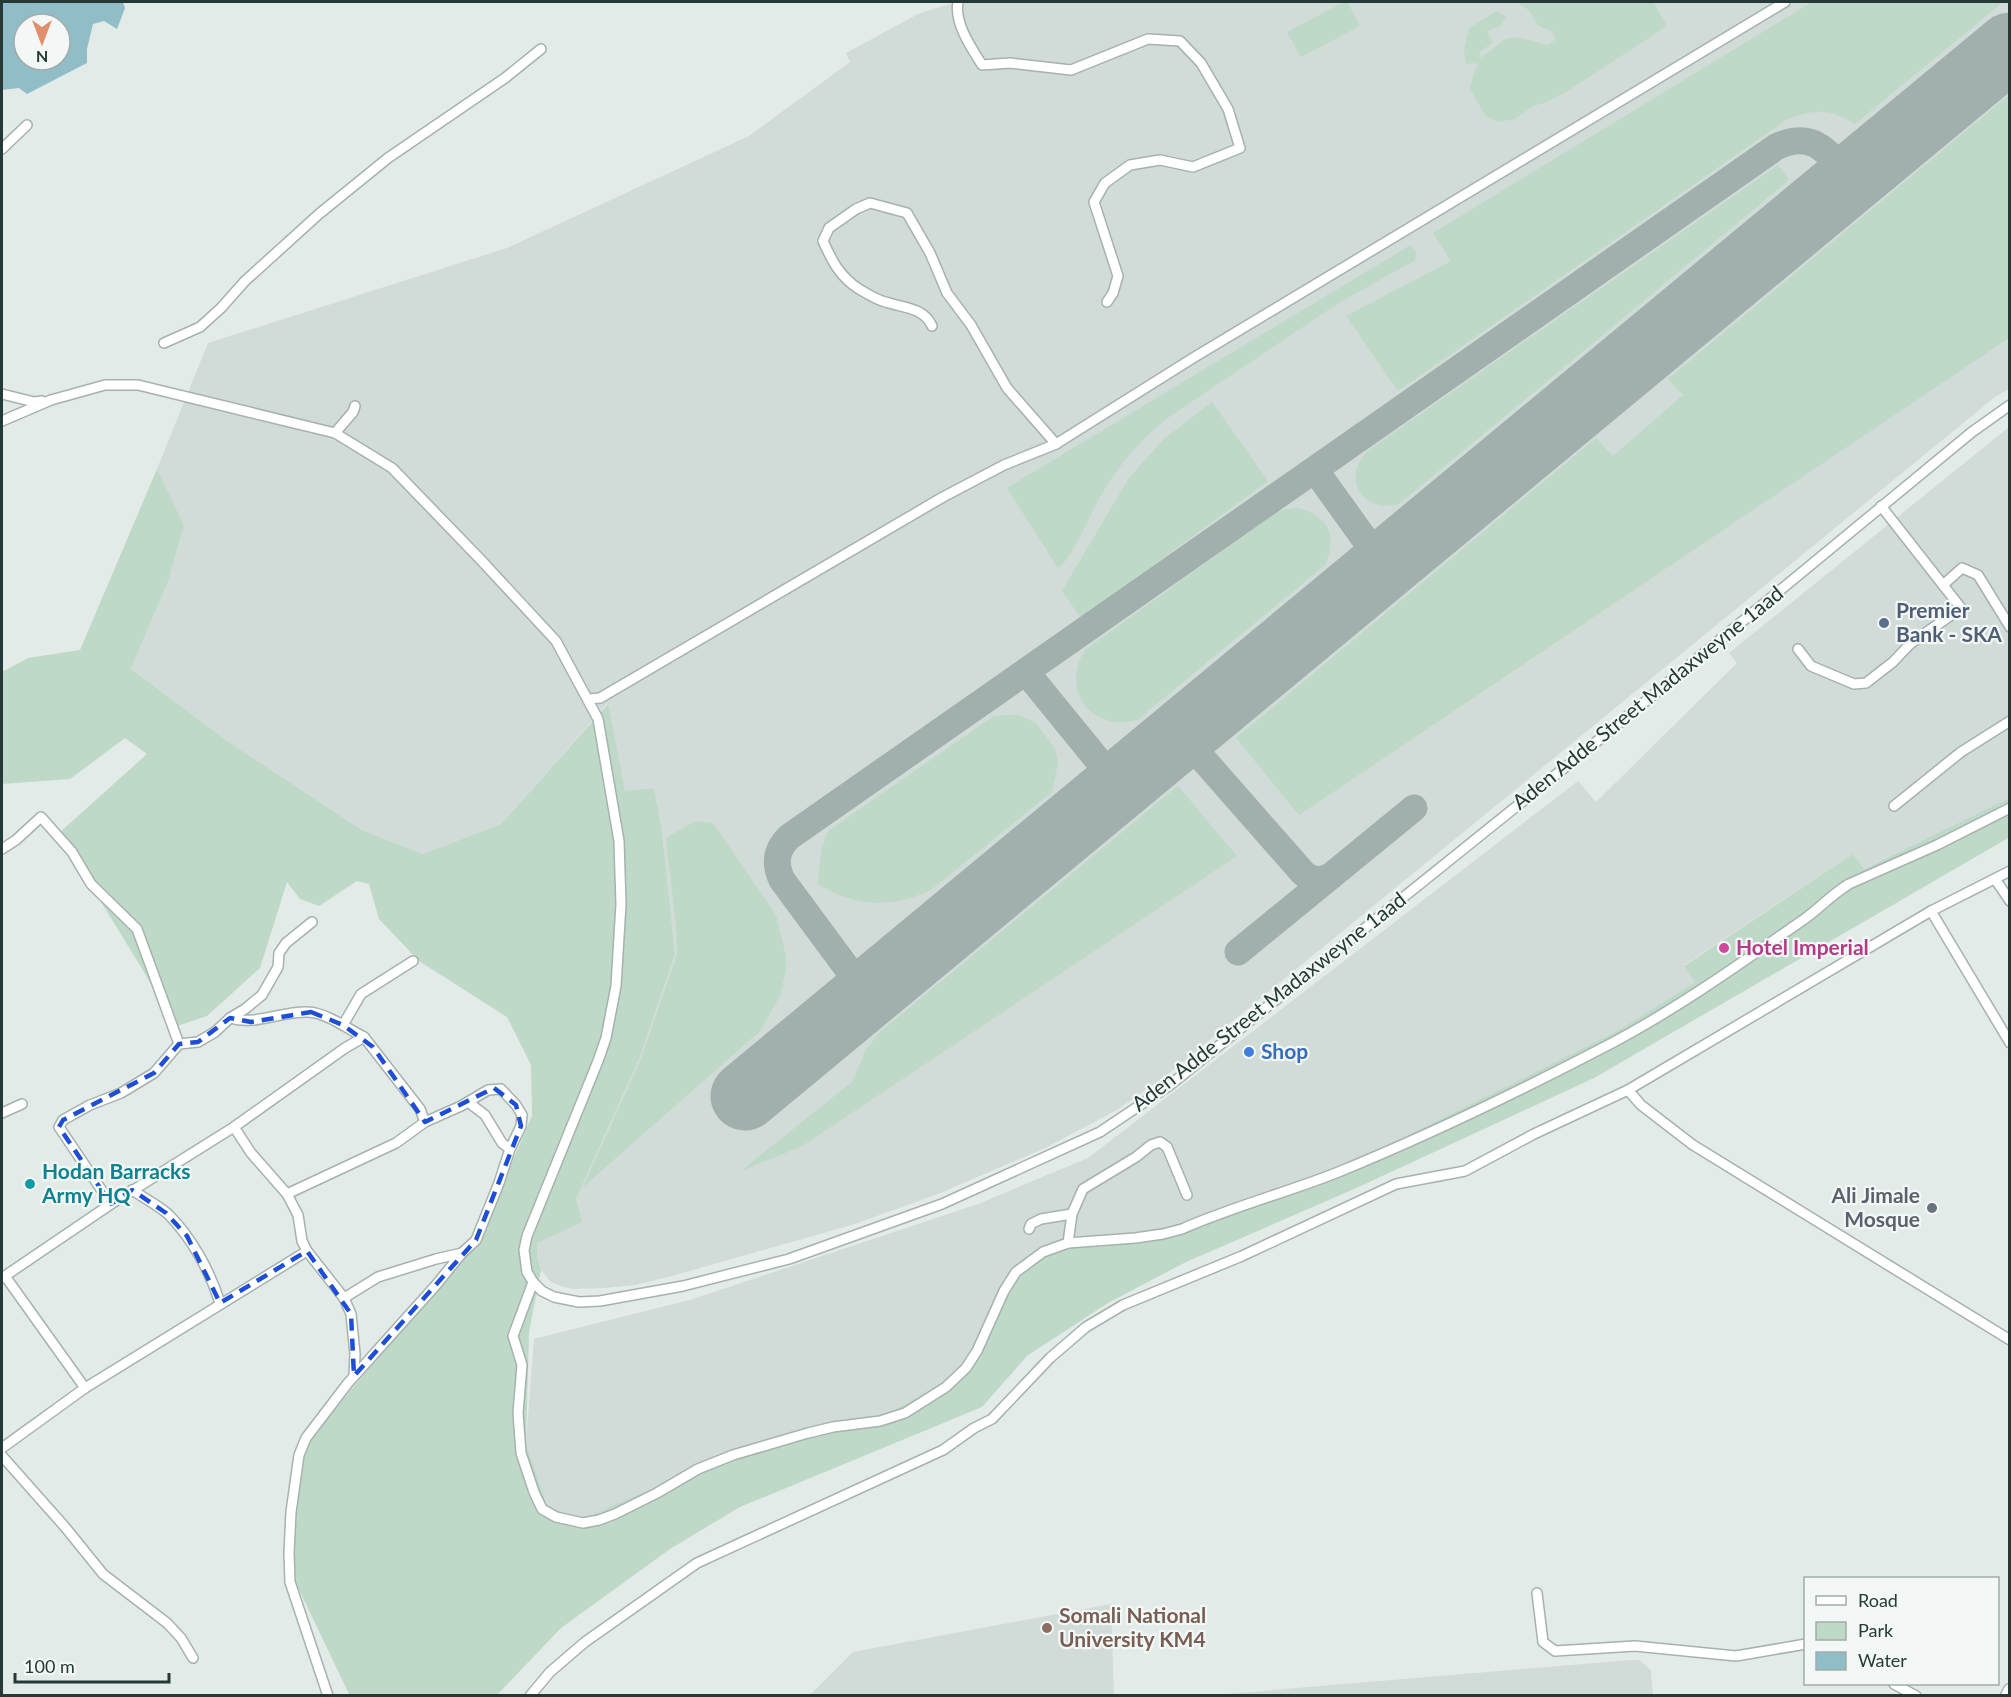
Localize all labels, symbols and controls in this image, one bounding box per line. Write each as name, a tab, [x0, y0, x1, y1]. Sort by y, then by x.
north arrow	[12, 12, 72, 72]
text: N	[36, 48, 48, 67]
street label: Aden Adde Street Madaxweyne 1aad	[1507, 580, 1787, 814]
place label: Premier Bank - SKA	[1896, 597, 2002, 646]
marker: Premier Bank - SKA	[1877, 616, 1891, 630]
street label: Aden Adde Street Madaxweyne 1aad	[1126, 886, 1410, 1116]
place label: Hotel Imperial	[1736, 934, 1869, 959]
marker: Hotel Imperial	[1717, 941, 1731, 955]
place label: Shop	[1261, 1038, 1308, 1063]
marker: Shop	[1242, 1045, 1256, 1059]
place label: Hodan Barracks Army HQ	[41, 1158, 191, 1207]
marker: Hodan Barracks Army HQ	[23, 1177, 37, 1191]
place label: Ali Jimale Mosque	[1831, 1182, 1920, 1231]
marker: Ali Jimale Mosque	[1925, 1201, 1939, 1215]
legend	[1804, 1577, 1999, 1685]
text: Road	[1858, 1589, 1898, 1611]
place label: Somali National University KM4	[1059, 1602, 1206, 1651]
text: Park	[1858, 1619, 1894, 1641]
marker: Somali National University KM4	[1040, 1621, 1054, 1635]
scale bar	[15, 1646, 170, 1684]
text: Water	[1858, 1649, 1907, 1671]
text: 100 m	[24, 1655, 75, 1677]

